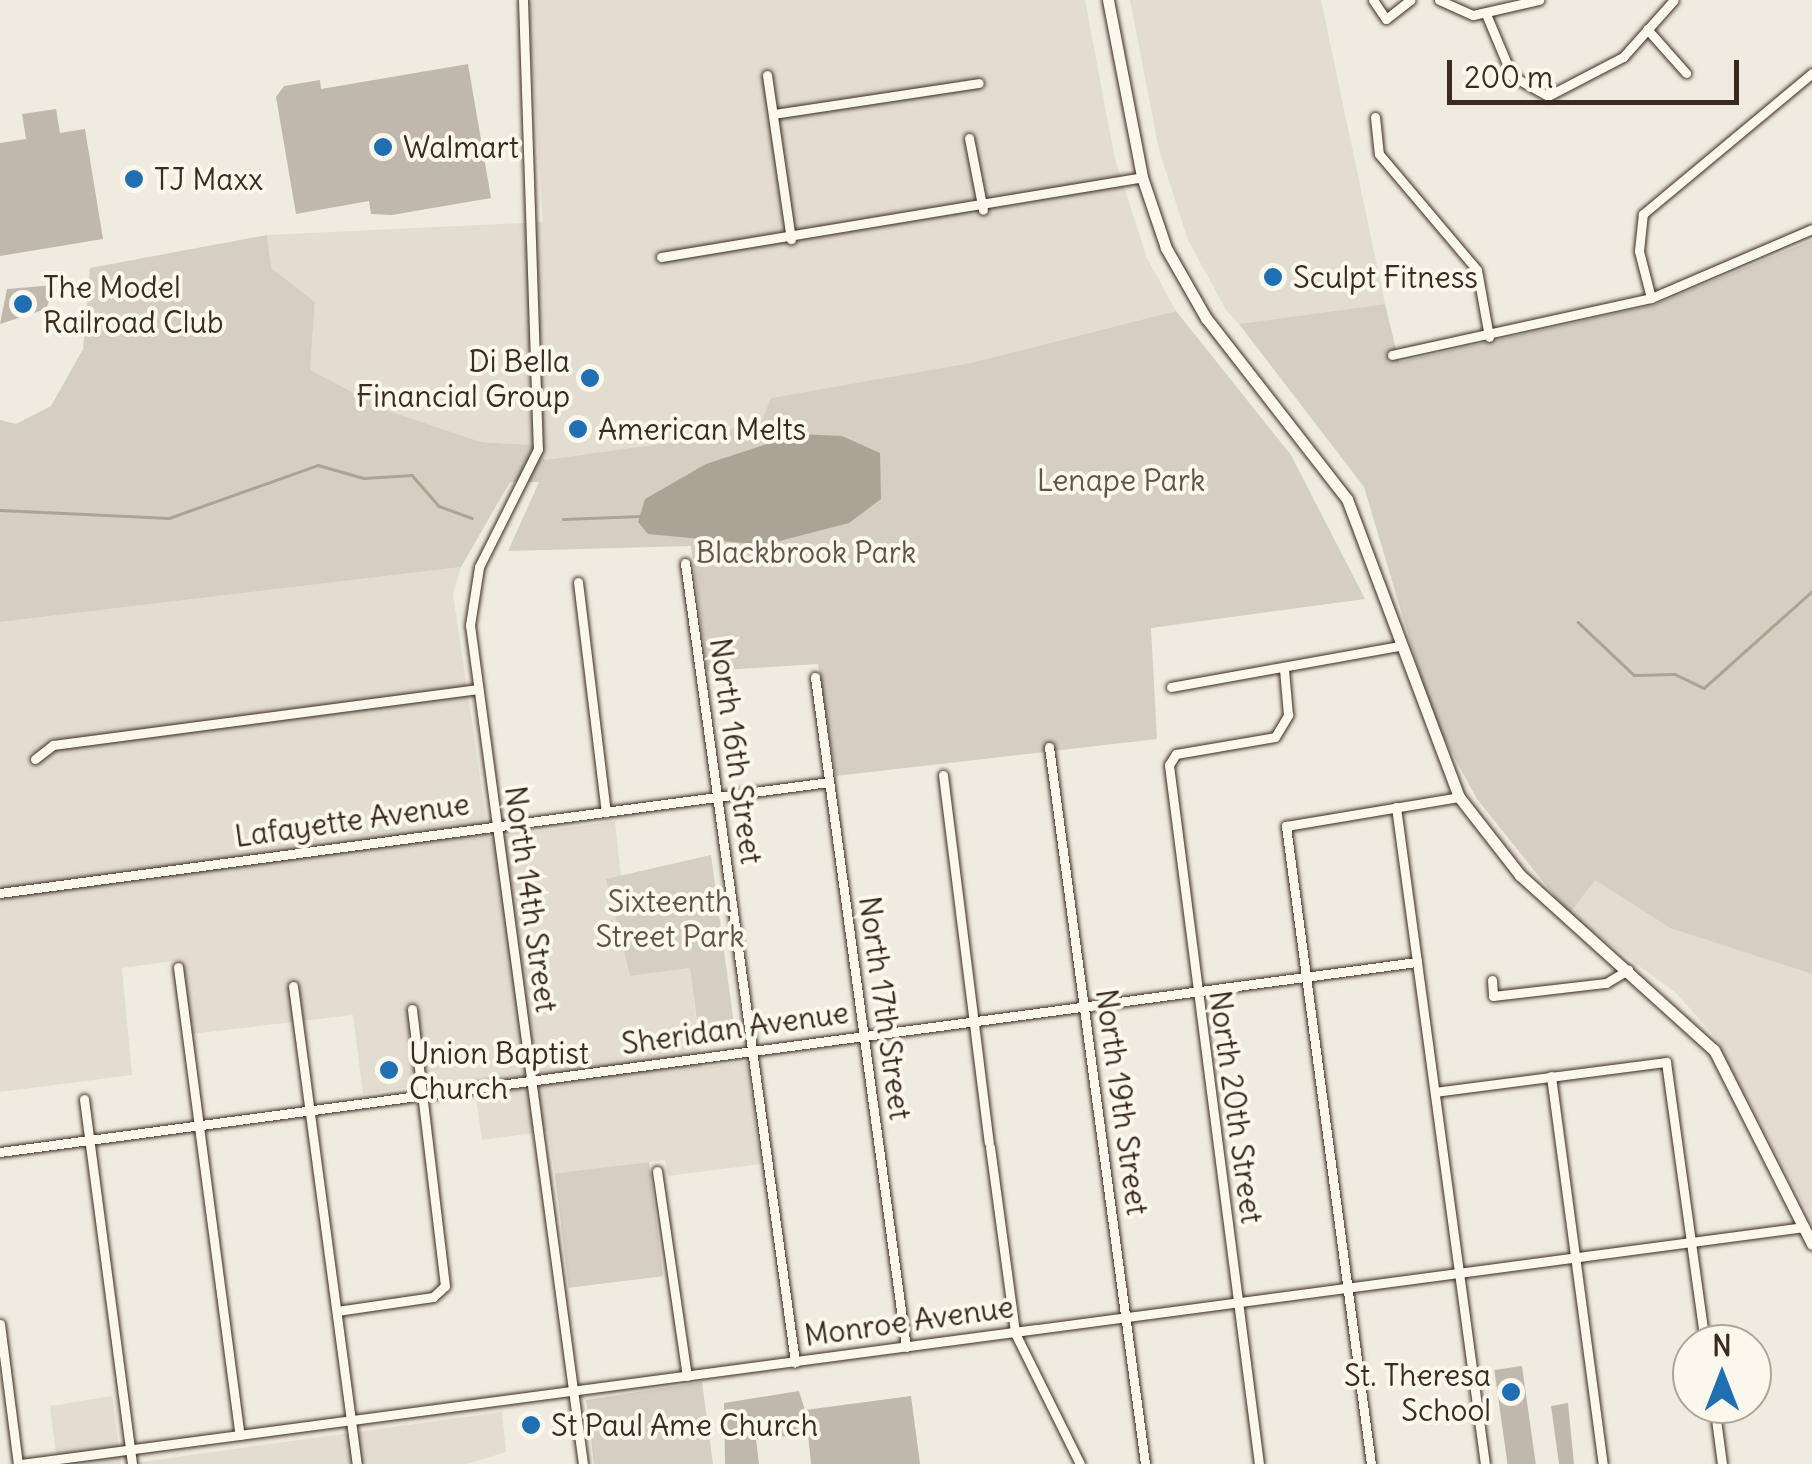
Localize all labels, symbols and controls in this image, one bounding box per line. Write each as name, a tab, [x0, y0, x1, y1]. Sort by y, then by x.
scale bar	[1452, 40, 1744, 102]
text: 200 m	[1464, 58, 1553, 96]
place label: Walmart	[403, 129, 519, 165]
marker: Walmart	[372, 136, 394, 158]
place label: TJ Maxx	[154, 161, 263, 197]
marker: TJ Maxx	[123, 168, 145, 190]
place label: Sculpt Fitness	[1293, 259, 1478, 295]
marker: Sculpt Fitness	[1262, 266, 1284, 288]
place label: The Model Railroad Club	[43, 269, 224, 340]
marker: The Model Railroad Club	[12, 293, 34, 315]
place label: Di Bella Financial Group	[356, 343, 570, 414]
marker: Di Bella Financial Group	[579, 367, 601, 389]
place label: American Melts	[598, 411, 806, 447]
marker: American Melts	[567, 418, 589, 440]
park label: Lenape Park	[1037, 462, 1205, 498]
park label: Blackbrook Park	[696, 534, 916, 570]
street label: North 16th Street	[702, 636, 770, 866]
street label: North 14th Street	[497, 784, 565, 1014]
street label: Lafayette Avenue	[232, 786, 472, 854]
park label: Sixteenth Street Park	[595, 883, 745, 954]
street label: North 17th Street	[851, 894, 919, 1122]
street label: North 19th Street	[1088, 987, 1156, 1217]
street label: North 20th Street	[1202, 988, 1270, 1226]
street label: Sheridan Avenue	[619, 994, 851, 1062]
place label: Union Baptist Church	[409, 1035, 589, 1106]
marker: Union Baptist Church	[378, 1059, 400, 1081]
street label: Monroe Avenue	[802, 1288, 1016, 1354]
north arrow	[1672, 1324, 1772, 1424]
text: N	[1712, 1328, 1732, 1364]
place label: St. Theresa School	[1344, 1357, 1491, 1428]
marker: St. Theresa School	[1500, 1381, 1522, 1403]
place label: St Paul Ame Church	[551, 1407, 818, 1443]
marker: St Paul Ame Church	[520, 1414, 542, 1436]

